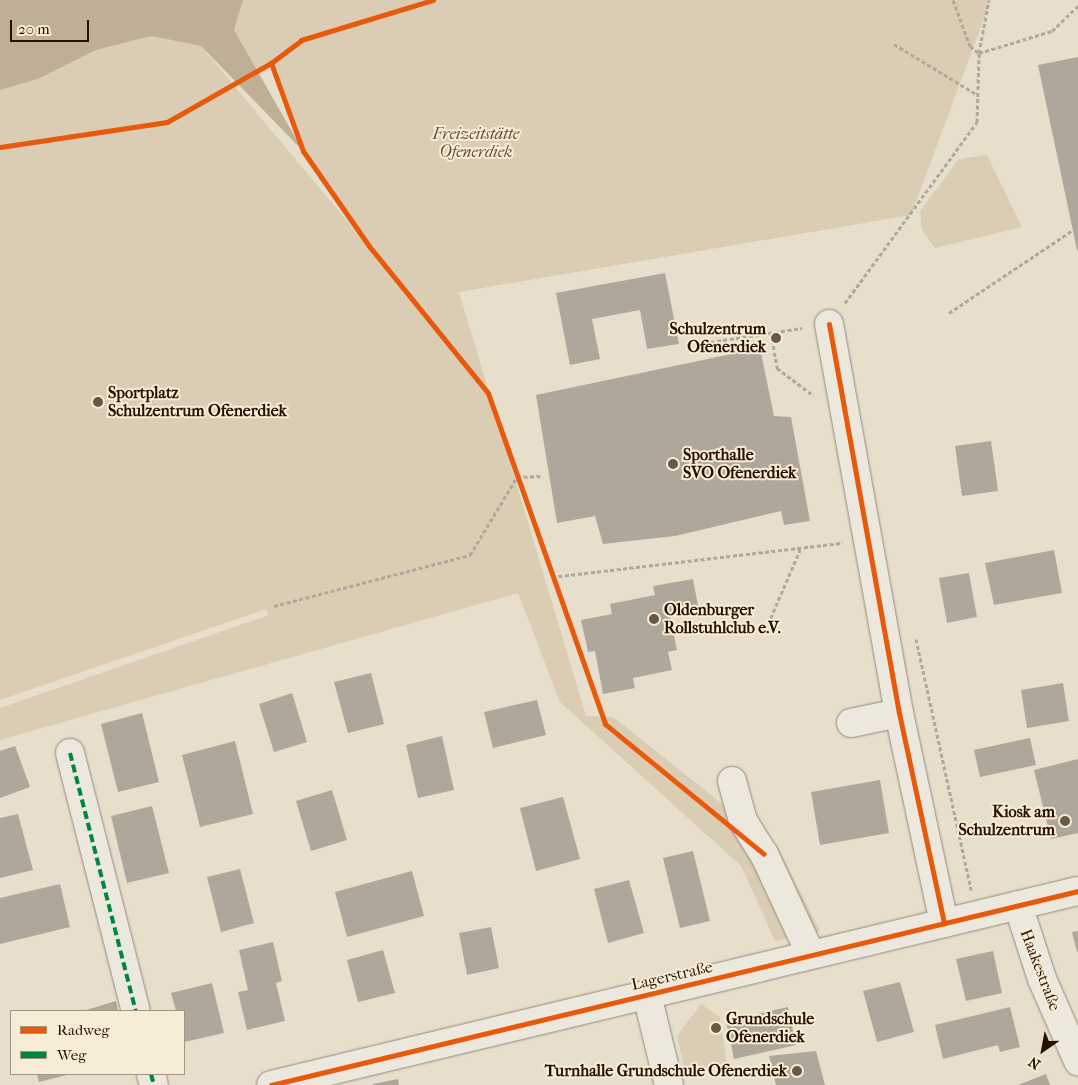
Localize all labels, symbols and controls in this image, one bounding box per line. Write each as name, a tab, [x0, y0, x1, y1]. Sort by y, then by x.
scale bar	[12, 10, 91, 42]
text: 20 m	[18, 20, 50, 38]
park label: Freizeitstätte Ofenerdiek	[433, 124, 519, 162]
place label: Schulzentrum Ofenerdiek	[669, 319, 766, 357]
marker: Schulzentrum Ofenerdiek	[770, 332, 782, 344]
place label: Sportplatz Schulzentrum Ofenerdiek	[108, 383, 287, 421]
marker: Sportplatz Schulzentrum Ofenerdiek	[92, 396, 104, 408]
place label: Sporthalle SVO Ofenerdiek	[683, 445, 796, 483]
marker: Sporthalle SVO Ofenerdiek	[667, 458, 679, 470]
place label: Oldenburger Rollstuhlclub e.V.	[664, 600, 781, 638]
marker: Oldenburger Rollstuhlclub e.V.	[648, 613, 660, 625]
place label: Kiosk am Schulzentrum	[958, 802, 1055, 840]
marker: Kiosk am Schulzentrum	[1059, 815, 1071, 827]
street label: Haakestraße	[1016, 926, 1064, 1014]
street label: Lagerstraße	[629, 957, 715, 995]
place label: Grundschule Ofenerdiek	[726, 1009, 814, 1047]
legend	[10, 1010, 185, 1075]
text: Radweg	[57, 1021, 109, 1039]
marker: Grundschule Ofenerdiek	[710, 1022, 722, 1034]
north arrow	[1018, 1025, 1068, 1075]
text: Weg	[57, 1046, 86, 1064]
text: N	[1025, 1053, 1044, 1073]
place label: Turnhalle Grundschule Ofenerdiek	[545, 1061, 787, 1081]
marker: Turnhalle Grundschule Ofenerdiek	[791, 1065, 803, 1077]

